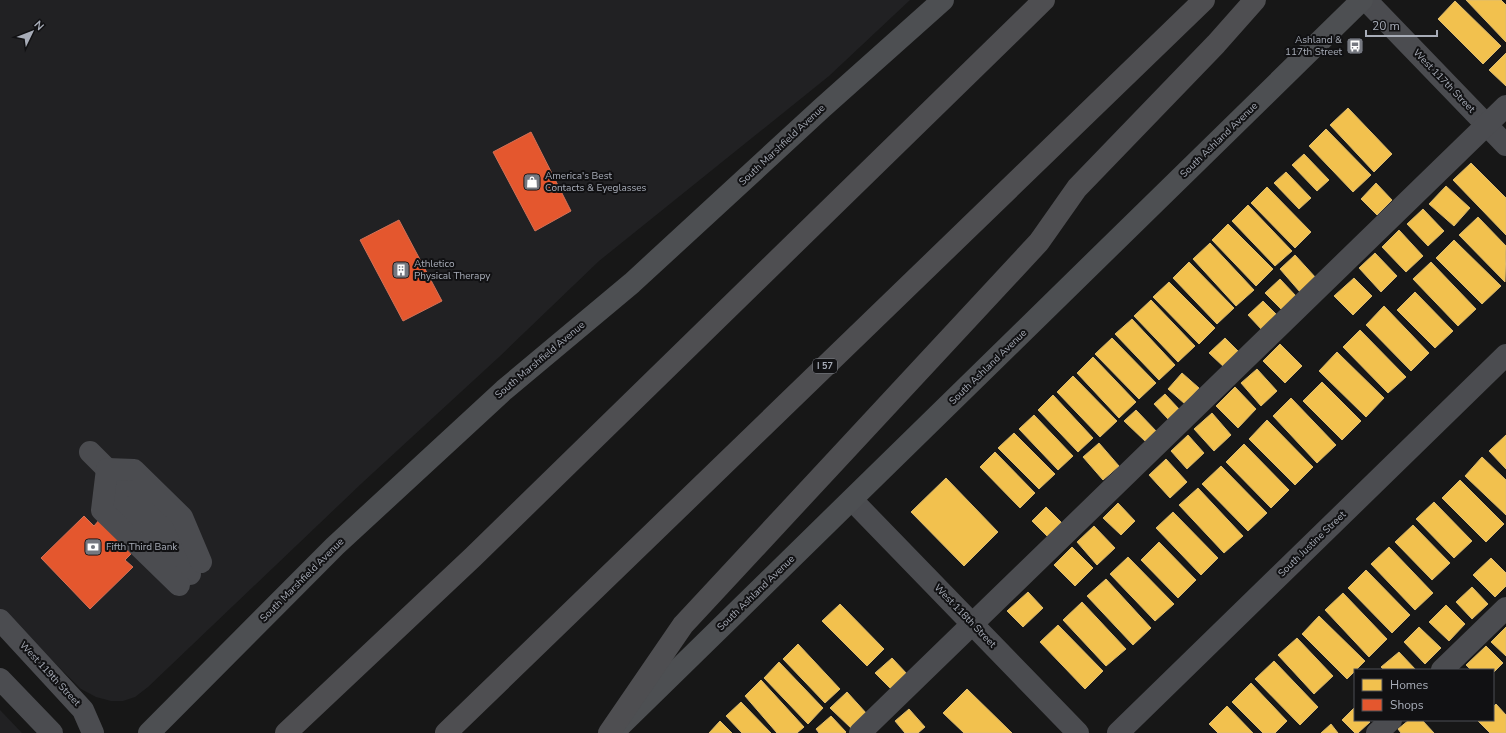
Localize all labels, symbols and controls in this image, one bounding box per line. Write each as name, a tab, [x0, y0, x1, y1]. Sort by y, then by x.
north arrow	[12, 12, 52, 52]
scale bar	[1366, 12, 1437, 38]
text: N	[31, 17, 47, 34]
text: 20 m	[1372, 18, 1400, 34]
place label: Ashland & 117th Street	[1285, 33, 1342, 59]
bus stop icon: Ashland & 117th Street	[1345, 36, 1365, 56]
street label: West 117th Street	[1410, 46, 1478, 116]
street label: South Ashland Avenue	[1177, 99, 1261, 181]
street label: South Marshfield Avenue	[736, 101, 828, 189]
place label: America's Best Contacts & Eyeglasses	[545, 169, 647, 195]
shop icon: America's Best Contacts & Eyeglasses	[522, 172, 542, 192]
place label: Athletico Physical Therapy	[414, 257, 491, 283]
building icon: Athletico Physical Therapy	[391, 260, 411, 280]
street label: South Marshfield Avenue	[492, 318, 588, 402]
street label: South Ashland Avenue	[946, 326, 1030, 408]
road number: I 57	[813, 359, 837, 373]
street label: South Justine Street	[1275, 508, 1349, 580]
street label: South Marshfield Avenue	[257, 535, 347, 625]
bank icon: Fifth Third Bank	[83, 537, 103, 557]
place label: Fifth Third Bank	[106, 540, 178, 554]
street label: South Ashland Avenue	[714, 552, 798, 634]
street label: West 118th Street	[931, 581, 999, 651]
street label: West 119th Street	[16, 639, 84, 710]
legend	[1354, 669, 1494, 721]
text: Homes	[1390, 677, 1428, 693]
text: Shops	[1390, 697, 1424, 713]

